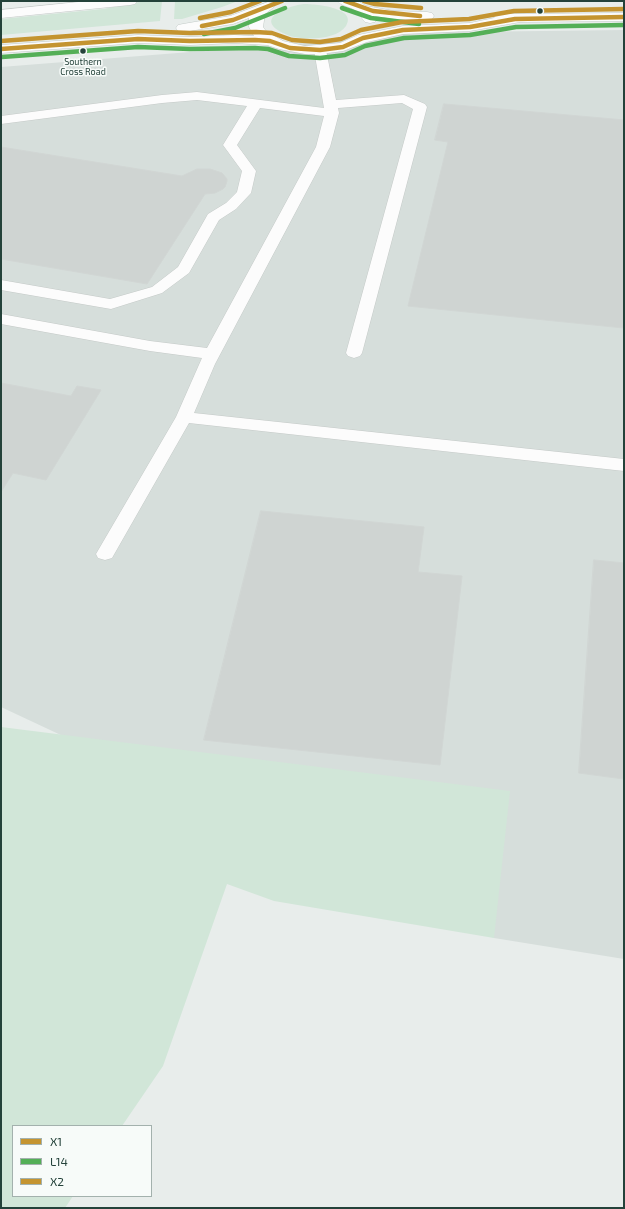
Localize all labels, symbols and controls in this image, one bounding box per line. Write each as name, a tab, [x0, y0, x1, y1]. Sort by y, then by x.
unlabelled marker	[535, 6, 545, 16]
marker: Southern Cross Road	[78, 46, 88, 56]
place label: Southern Cross Road	[60, 57, 106, 78]
legend	[12, 1125, 152, 1197]
text: X1	[50, 1134, 62, 1148]
text: L14	[50, 1154, 68, 1168]
text: X2	[50, 1174, 64, 1188]

